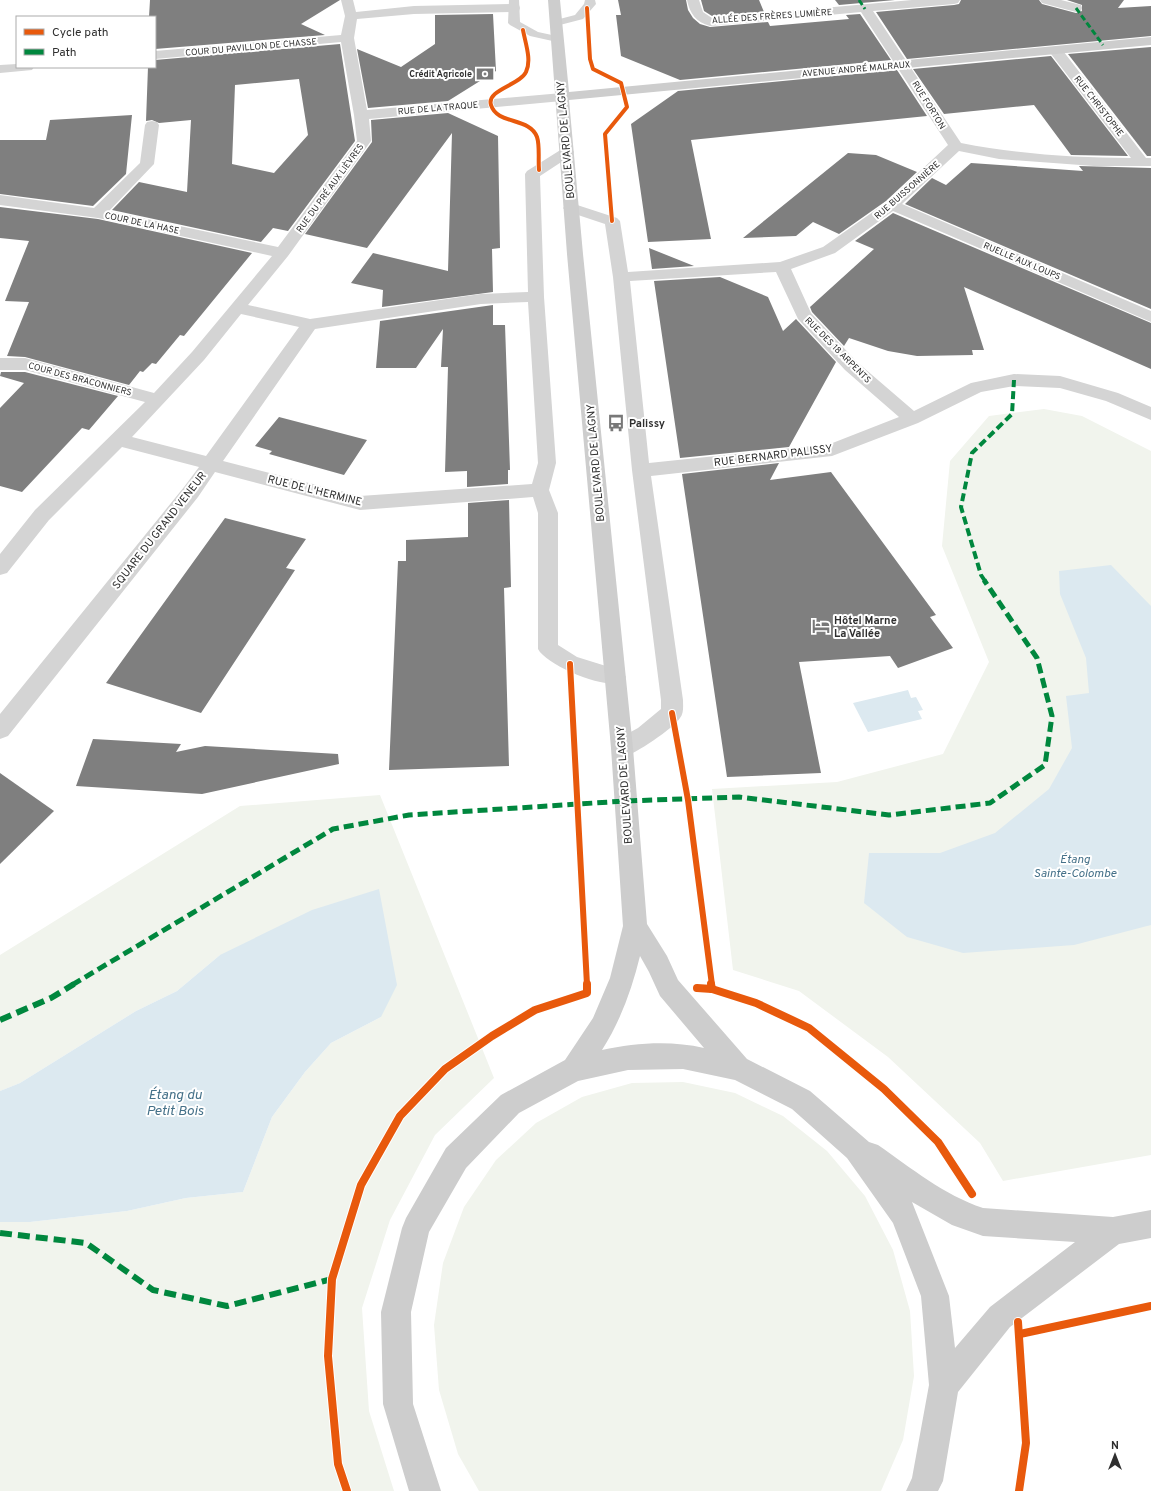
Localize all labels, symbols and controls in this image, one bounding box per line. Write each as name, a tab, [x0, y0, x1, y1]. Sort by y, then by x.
street label: ALLÉE DES FRÈRES LUMIÈRE	[711, 6, 833, 26]
legend	[16, 16, 156, 68]
text: Cycle path	[52, 25, 109, 41]
street label: COUR DU PAVILLON DE CHASSE	[185, 36, 317, 59]
text: Path	[52, 45, 77, 61]
street label: AVENUE ANDRÉ MALRAUX	[801, 58, 911, 80]
bank icon: Crédit Agricole	[475, 64, 495, 84]
place label: Crédit Agricole	[409, 69, 472, 80]
street label: RUE CHRISTOPHE	[1071, 74, 1126, 139]
street label: RUE FORTON	[909, 79, 948, 131]
street label: BOULEVARD DE LAGNY	[554, 80, 578, 199]
street label: RUE DE LA TRAQUE	[397, 100, 479, 117]
street label: RUE DU PRÉ AUX LIÈVRES	[294, 141, 366, 235]
street label: RUE BUISSONNIÈRE	[872, 158, 942, 222]
street label: COUR DE LA HASE	[104, 210, 180, 237]
street label: RUELLE AUX LOUPS	[982, 240, 1062, 283]
street label: RUE DES 18 ARPENTS	[802, 315, 873, 386]
street label: COUR DES BRACONNIERS	[27, 360, 133, 399]
street label: BOULEVARD DE LAGNY	[584, 403, 608, 522]
bus stop icon: Palissy	[606, 413, 626, 433]
place label: Palissy	[629, 417, 665, 431]
street label: RUE BERNARD PALISSY	[713, 442, 833, 470]
street label: SQUARE DU GRAND VENEUR	[110, 469, 210, 592]
street label: RUE DE L'HERMINE	[266, 472, 363, 509]
place label: Hôtel Marne La Vallée	[834, 614, 897, 641]
hotel icon: Hôtel Marne La Vallée	[811, 616, 831, 636]
street label: BOULEVARD DE LAGNY	[614, 725, 636, 844]
water label: Étang Sainte-Colombe	[1034, 852, 1117, 882]
water label: Étang du Petit Bois	[146, 1086, 204, 1120]
north arrow	[1095, 1435, 1135, 1475]
text: N	[1111, 1439, 1119, 1453]

